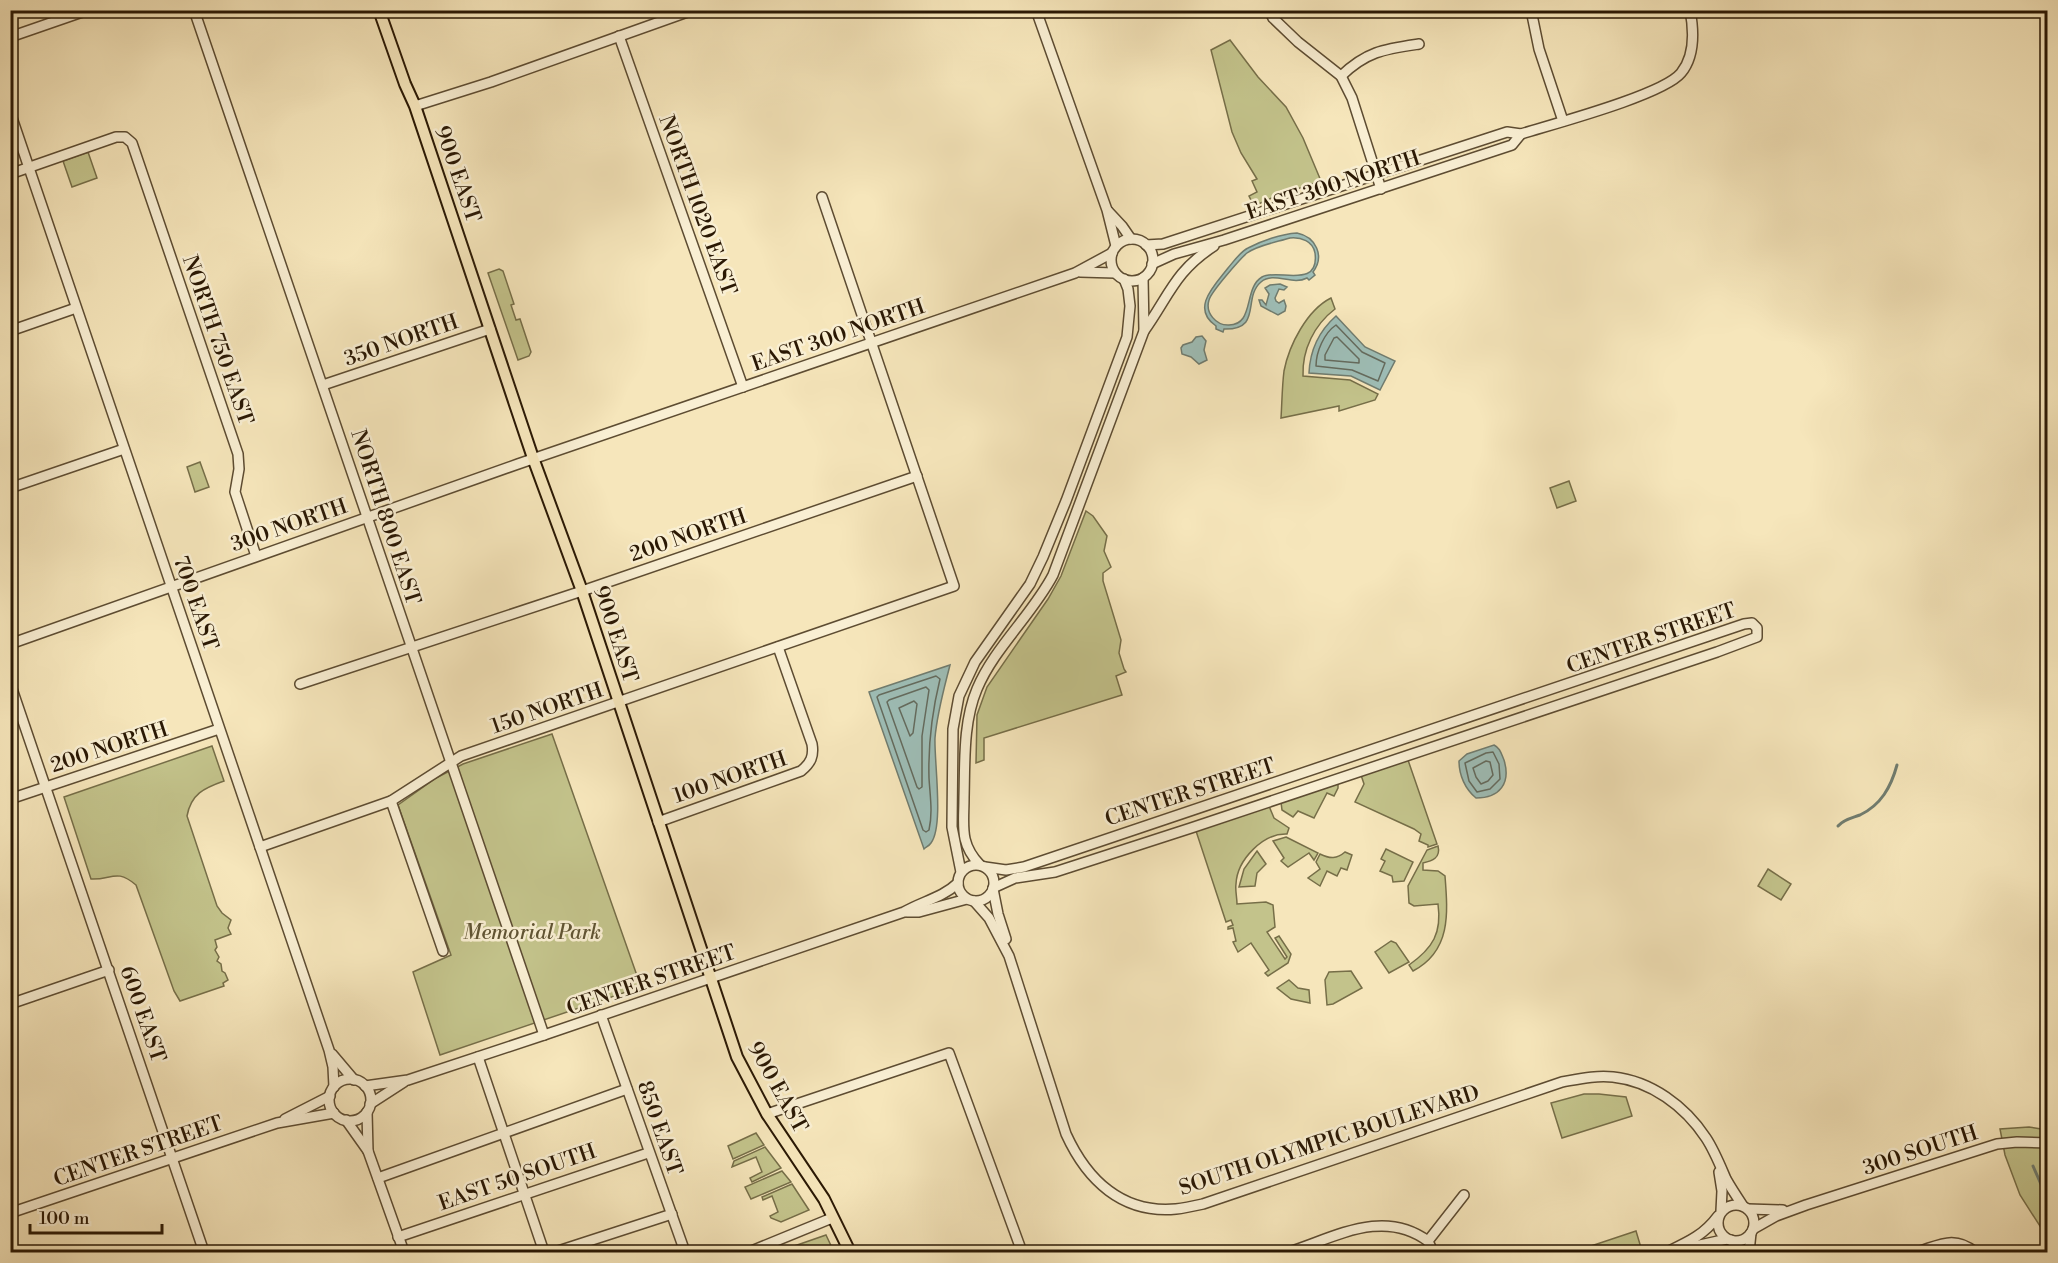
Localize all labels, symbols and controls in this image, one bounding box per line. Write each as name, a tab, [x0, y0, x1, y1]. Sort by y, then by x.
street label: NORTH 1020 EAST	[652, 112, 742, 299]
street label: 900 EAST	[428, 123, 486, 226]
street label: EAST 300 NORTH	[1243, 145, 1424, 226]
street label: NORTH 750 EAST	[176, 252, 258, 429]
street label: EAST 300 NORTH	[748, 294, 929, 378]
street label: 350 NORTH	[341, 309, 462, 373]
street label: NORTH 800 EAST	[344, 426, 426, 608]
street label: 300 NORTH	[228, 494, 351, 558]
street label: 200 NORTH	[626, 504, 750, 568]
street label: 700 EAST	[167, 553, 223, 654]
street label: 900 EAST	[587, 583, 643, 686]
street label: CENTER STREET	[1563, 598, 1740, 680]
street label: 150 NORTH	[488, 678, 607, 740]
street label: 200 NORTH	[47, 717, 172, 779]
street label: 100 NORTH	[670, 746, 791, 810]
street label: CENTER STREET	[1102, 753, 1279, 833]
park label: Memorial Park	[463, 920, 601, 946]
street label: CENTER STREET	[563, 940, 740, 1022]
street label: 600 EAST	[113, 963, 171, 1066]
street label: 900 EAST	[741, 1037, 813, 1138]
street label: 850 EAST	[631, 1078, 687, 1179]
street label: SOUTH OLYMPIC BOULEVARD	[1176, 1080, 1483, 1202]
street label: CENTER STREET	[50, 1111, 227, 1193]
street label: 300 SOUTH	[1860, 1120, 1981, 1182]
street label: EAST 50 SOUTH	[435, 1139, 600, 1217]
scale bar	[30, 1197, 162, 1235]
text: 100 m	[39, 1207, 90, 1230]

